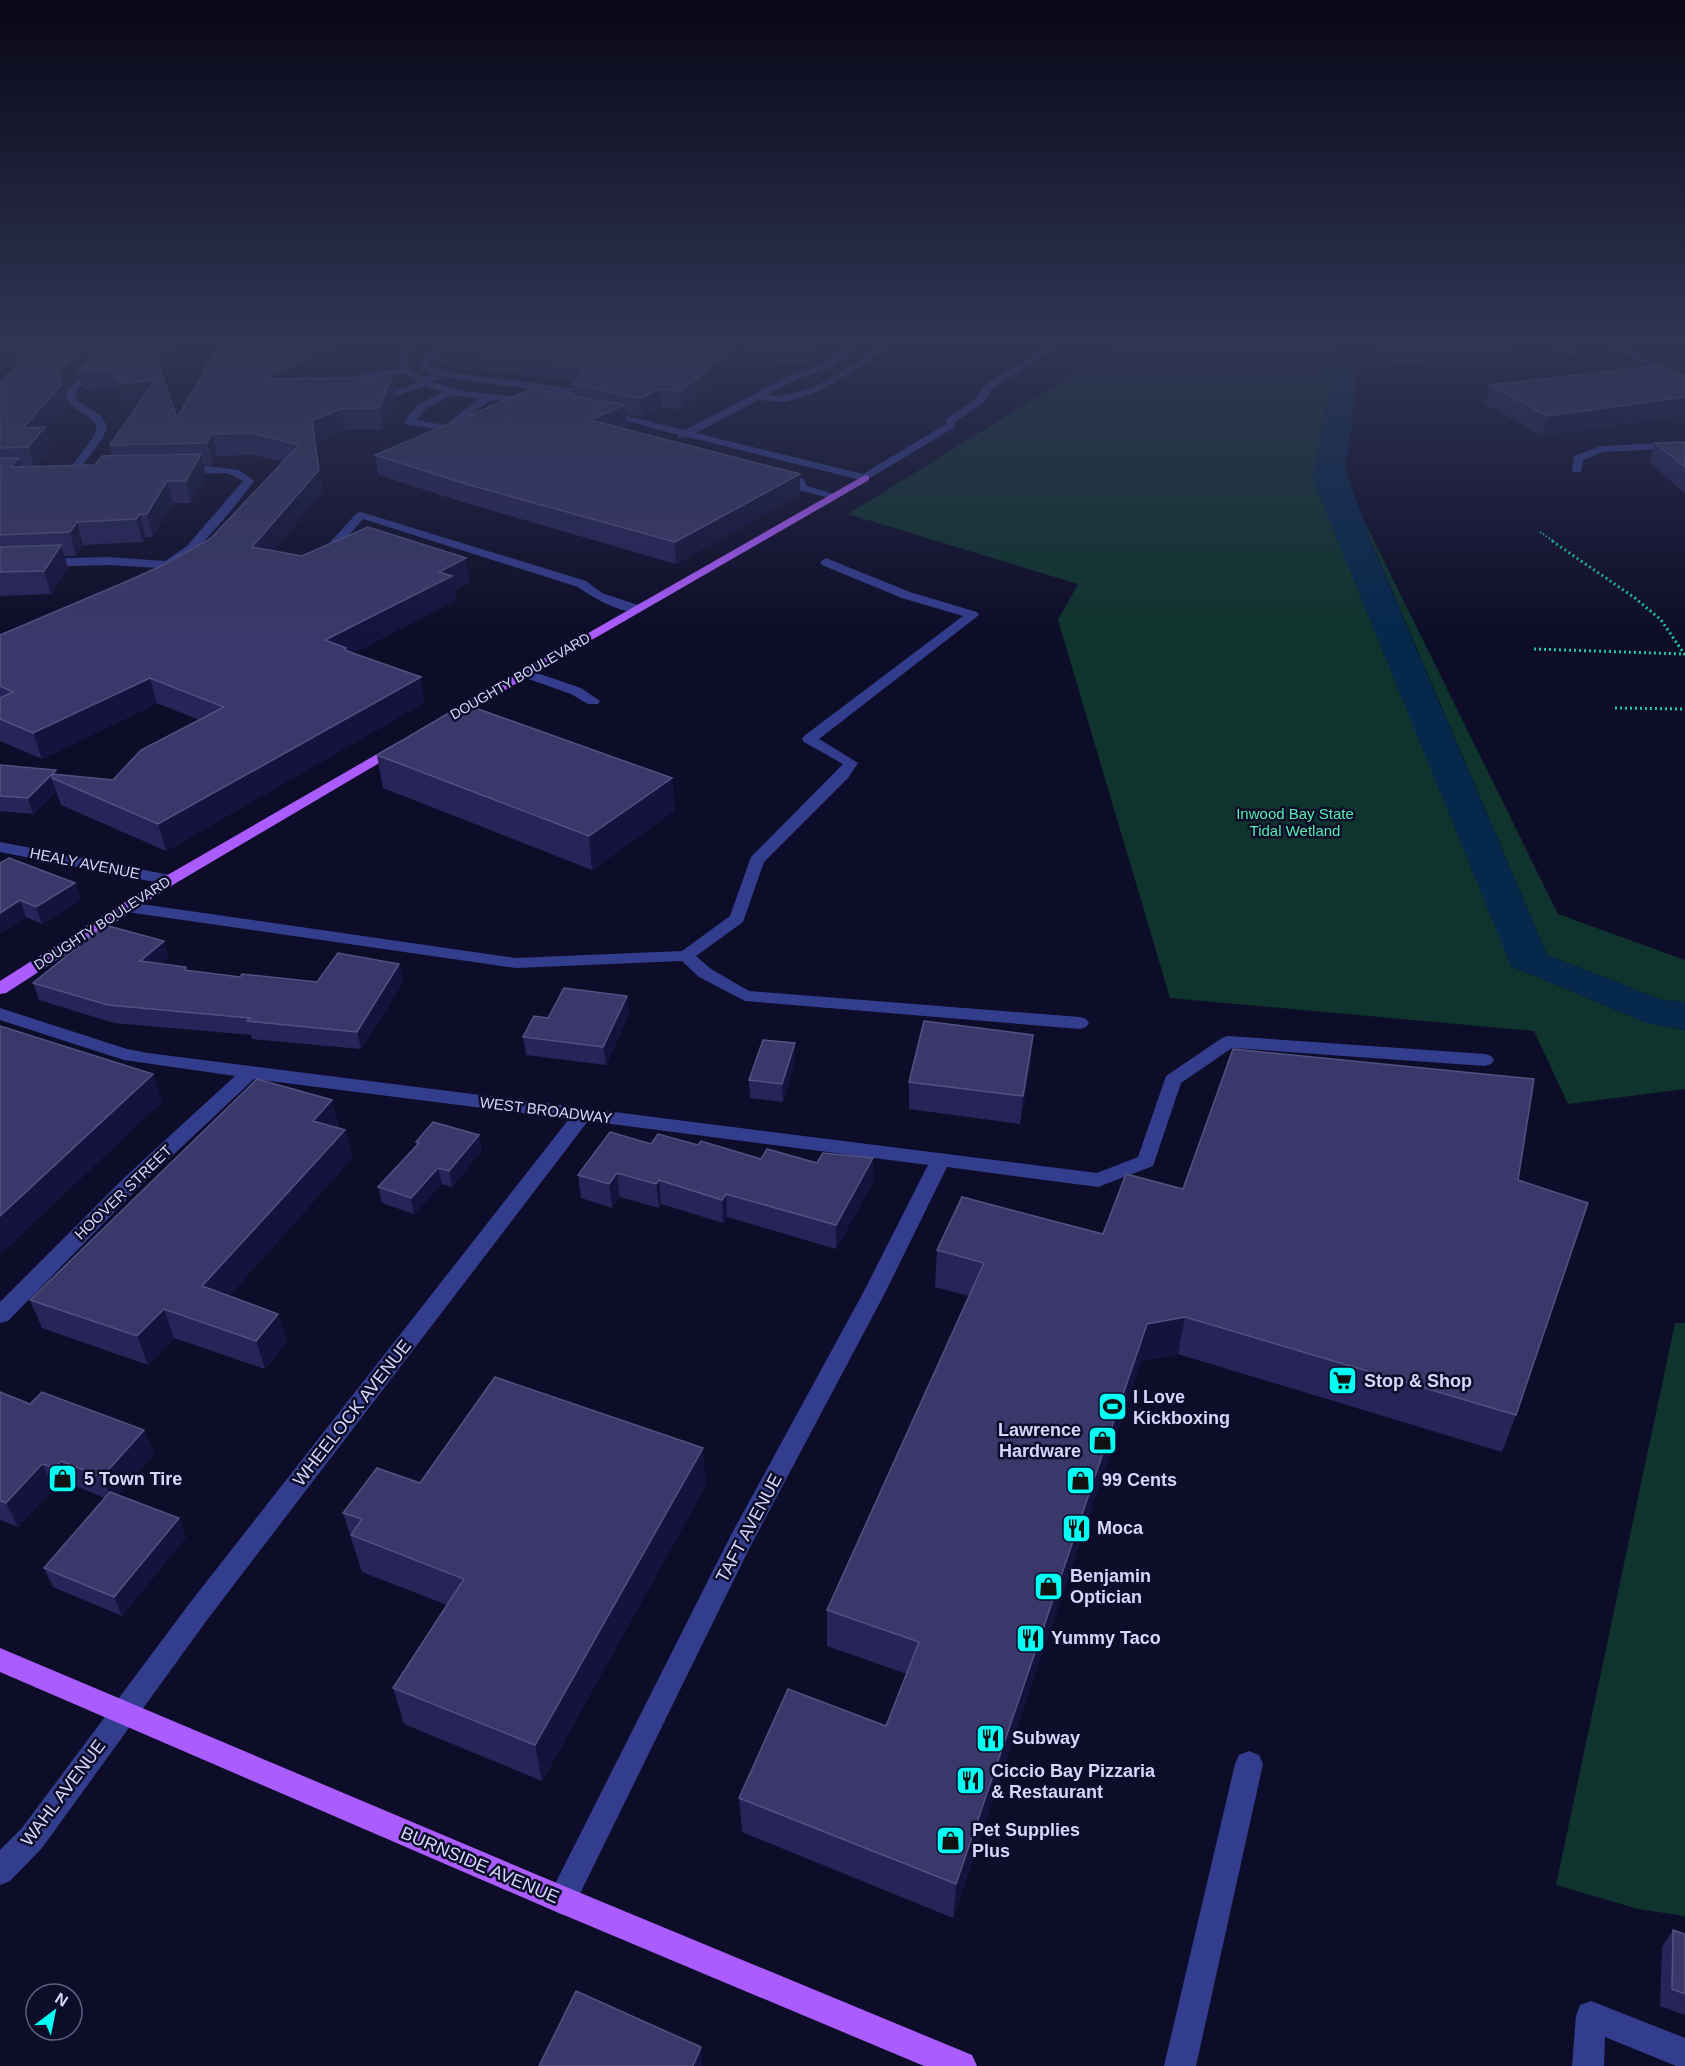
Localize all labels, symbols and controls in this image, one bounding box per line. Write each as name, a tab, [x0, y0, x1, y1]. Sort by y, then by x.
street label: DOUGHTY BOULEVARD	[447, 629, 593, 723]
park label: Inwood Bay State Tidal Wetland	[1236, 805, 1354, 839]
street label: HEALY AVENUE	[29, 844, 141, 882]
street label: DOUGHTY BOULEVARD	[31, 873, 173, 973]
street label: WEST BROADWAY	[479, 1093, 613, 1127]
street label: HOOVER STREET	[71, 1141, 175, 1243]
street label: WHEELOCK AVENUE	[289, 1336, 415, 1490]
supermarket icon: Stop & Shop	[1327, 1365, 1359, 1397]
place label: Stop & Shop	[1364, 1371, 1472, 1391]
place label: I Love Kickboxing	[1133, 1387, 1230, 1428]
sports icon: I Love Kickboxing	[1096, 1391, 1128, 1423]
place label: Lawrence Hardware	[998, 1420, 1081, 1461]
shop icon: Lawrence Hardware	[1086, 1424, 1118, 1456]
shop icon: 5 Town Tire	[47, 1463, 79, 1495]
shop icon: 99 Cents	[1065, 1464, 1097, 1496]
place label: 5 Town Tire	[84, 1469, 182, 1489]
street label: TAFT AVENUE	[712, 1470, 786, 1586]
place label: 99 Cents	[1102, 1470, 1177, 1490]
restaurant icon: Moca	[1060, 1512, 1092, 1544]
place label: Moca	[1097, 1518, 1144, 1538]
place label: Benjamin Optician	[1070, 1566, 1151, 1607]
shop icon: Benjamin Optician	[1033, 1570, 1065, 1602]
restaurant icon: Yummy Taco	[1014, 1622, 1046, 1654]
place label: Yummy Taco	[1051, 1628, 1161, 1648]
restaurant icon: Subway	[975, 1722, 1007, 1754]
place label: Subway	[1012, 1728, 1080, 1748]
street label: WAHL AVENUE	[17, 1736, 109, 1850]
place label: Ciccio Bay Pizzaria & Restaurant	[991, 1761, 1156, 1802]
restaurant icon: Ciccio Bay Pizzaria & Restaurant	[954, 1765, 986, 1797]
place label: Pet Supplies Plus	[972, 1820, 1080, 1861]
street label: BURNSIDE AVENUE	[398, 1823, 562, 1907]
shop icon: Pet Supplies Plus	[935, 1824, 967, 1856]
north arrow	[24, 1982, 84, 2042]
text: N	[52, 1989, 71, 2010]

